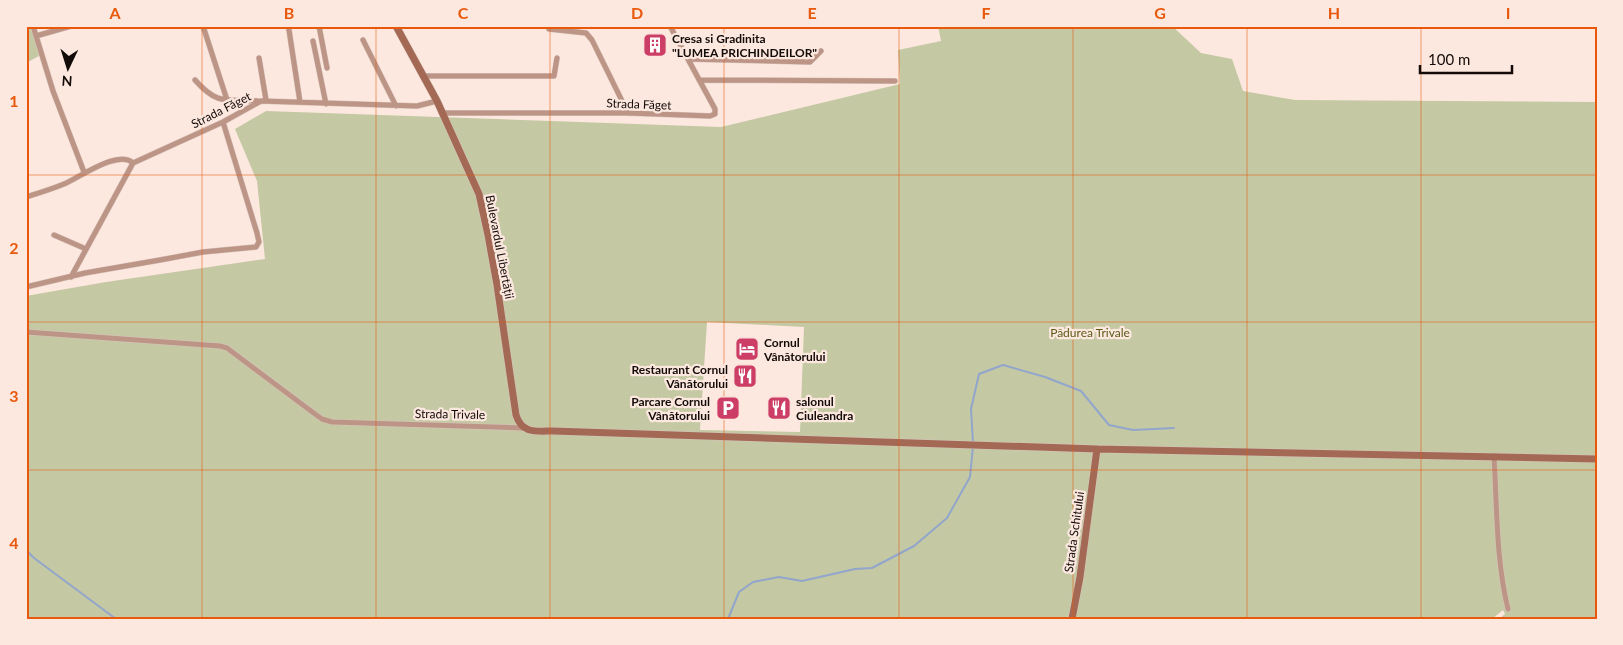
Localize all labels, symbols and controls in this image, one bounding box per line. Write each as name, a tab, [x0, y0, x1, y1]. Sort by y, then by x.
text: A	[108, 3, 121, 22]
text: B	[284, 3, 294, 22]
text: C	[458, 3, 469, 22]
text: D	[631, 3, 643, 22]
text: E	[807, 3, 817, 22]
text: F	[981, 3, 991, 22]
text: G	[1154, 3, 1166, 22]
text: H	[1328, 3, 1340, 22]
text: I	[1506, 3, 1510, 22]
place label: Cresa si Gradinita "LUMEA PRICHINDEILOR"	[672, 31, 817, 60]
building icon: Cresa si Gradinita "LUMEA PRICHINDEILOR"	[642, 32, 668, 58]
north arrow	[42, 42, 92, 92]
scale bar	[1420, 42, 1513, 74]
text: 100 m	[1428, 50, 1470, 68]
text: N	[61, 73, 73, 90]
street label: Strada Făget	[189, 88, 254, 131]
text: 1	[9, 91, 19, 110]
street label: Strada Făget	[606, 95, 673, 113]
street label: Bulevardul Libertății	[483, 194, 517, 300]
text: 2	[9, 238, 19, 257]
park label: Pădurea Trivale	[1050, 325, 1130, 340]
place label: Cornul Vânătorului	[763, 335, 826, 364]
hotel icon: Cornul Vânătorului	[734, 336, 760, 362]
place label: Restaurant Cornul Vânătorului	[631, 362, 728, 391]
restaurant icon: Restaurant Cornul Vânătorului	[732, 363, 758, 389]
text: 3	[9, 386, 19, 405]
place label: Parcare Cornul Vânătorului	[631, 394, 710, 423]
place label: salonul Ciuleandra	[796, 394, 853, 423]
parking icon: Parcare Cornul Vânătorului	[715, 395, 741, 421]
restaurant icon: salonul Ciuleandra	[766, 395, 792, 421]
street label: Strada Trivale	[415, 406, 485, 422]
street label: Strada Schitului	[1061, 490, 1087, 574]
text: 4	[9, 533, 19, 552]

